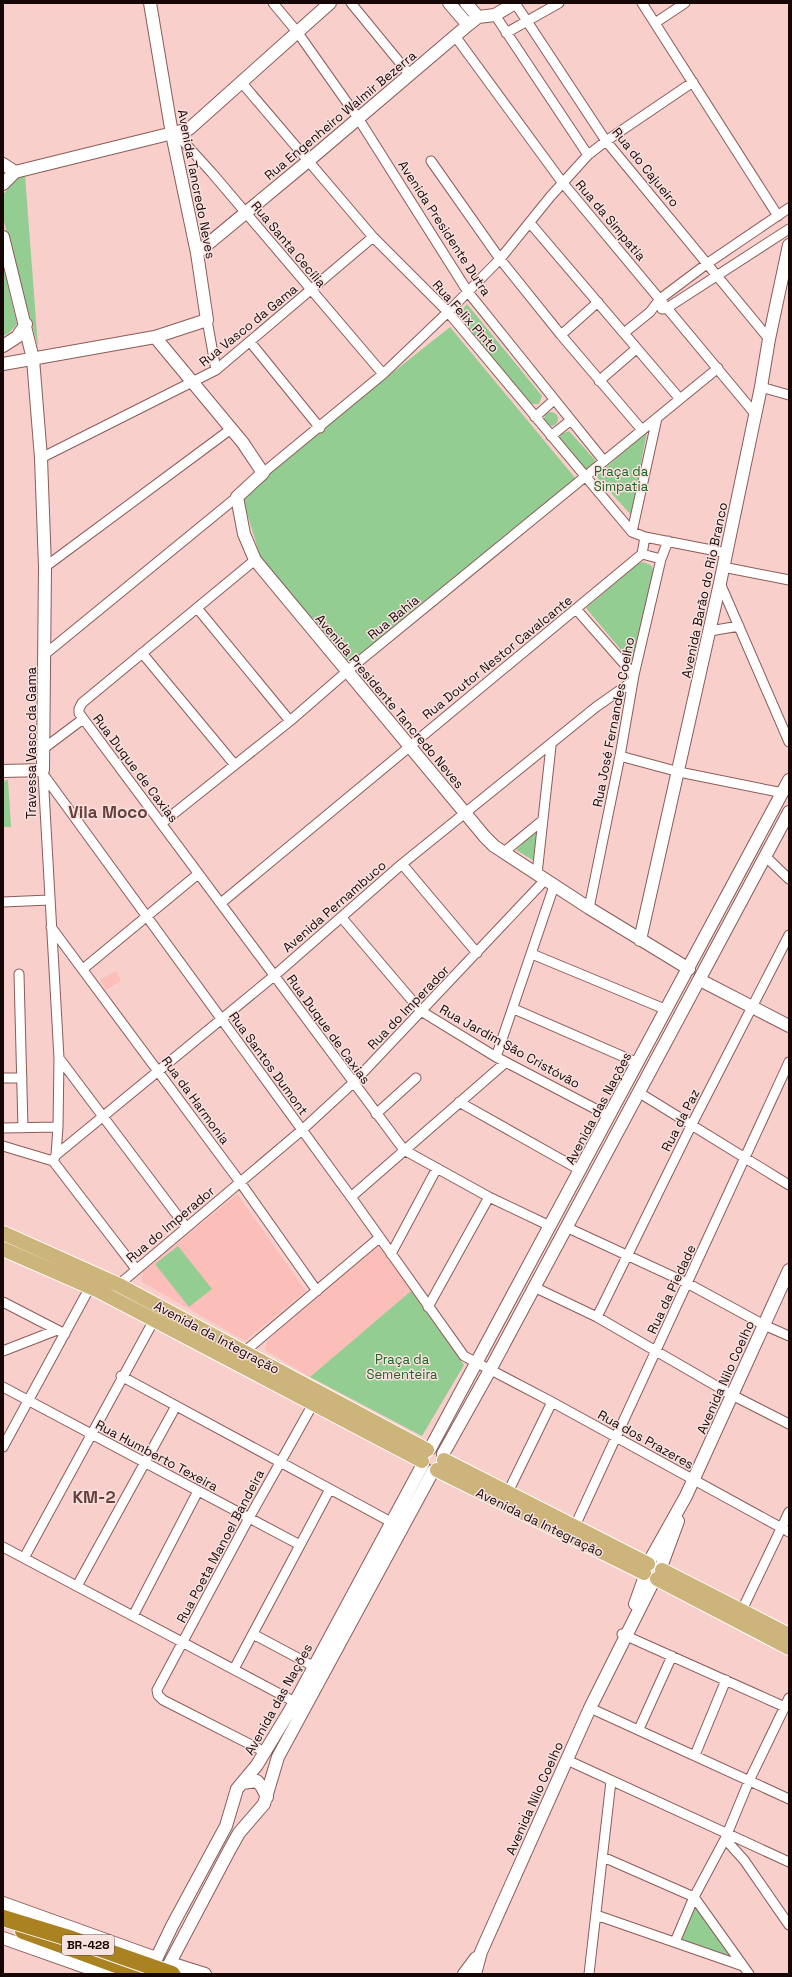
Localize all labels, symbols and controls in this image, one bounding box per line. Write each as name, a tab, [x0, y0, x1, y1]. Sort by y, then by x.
street label: Rua Engenheiro Walmir Bezerra	[261, 47, 420, 184]
street label: Avenida Tancredo Neves	[174, 108, 219, 260]
street label: Rua do Cajueiro	[608, 124, 683, 210]
street label: Avenida Presidente Dutra	[394, 157, 495, 300]
street label: Rua da Simpatia	[572, 176, 650, 265]
street label: Rua Santa Cecília	[247, 198, 330, 291]
street label: Rua Felix Pinto	[429, 277, 503, 356]
street label: Rua Vasco da Gama	[196, 280, 301, 370]
park label: Praça da Simpatia	[594, 463, 649, 495]
street label: Avenida Barão do Rio Branco	[678, 501, 731, 680]
street label: Rua Bahia	[364, 591, 423, 643]
street label: Rua Doutor Nestor Cavalcante	[419, 592, 576, 723]
street label: Avenida Presidente Tancredo Neves	[312, 611, 468, 792]
street label: Rua José Fernandes Coelho	[589, 636, 638, 809]
street label: Travessa Vasco da Gama	[23, 666, 40, 819]
street label: Rua Duque de Caxias	[89, 711, 182, 826]
district label: Vila Moco	[68, 801, 148, 823]
street label: Avenida Pernambuco	[279, 857, 390, 956]
street label: Rua do Imperador	[364, 962, 453, 1053]
street label: Rua Duque de Caxias	[283, 971, 374, 1088]
street label: Rua Jardim São Cristóvão	[437, 1001, 583, 1092]
street label: Rua Santos Dumont	[225, 1008, 312, 1118]
street label: Avenida das Nações	[562, 1049, 635, 1167]
street label: Rua da Harmonia	[158, 1053, 234, 1148]
street label: Rua da Paz	[657, 1086, 704, 1154]
street label: Rua do Imperador	[123, 1182, 218, 1266]
street label: Rua da Piedade	[643, 1242, 700, 1337]
street label: Avenida da Integração	[151, 1297, 282, 1378]
street label: Avenida Nilo Coelho	[693, 1318, 758, 1437]
park label: Praça da Sementeira	[366, 1351, 438, 1383]
street label: Rua dos Prazeres	[595, 1406, 697, 1473]
street label: Rua Humberto Texeira	[93, 1416, 221, 1495]
street label: Rua Poeta Manoel Bandeira	[173, 1466, 268, 1626]
street label: Avenida da Integração	[473, 1484, 606, 1561]
district label: KM-2	[72, 1486, 116, 1508]
street label: Avenida das Nações	[241, 1640, 316, 1758]
street label: Avenida Nilo Coelho	[502, 1739, 567, 1858]
road number: BR-428	[62, 1935, 114, 1955]

